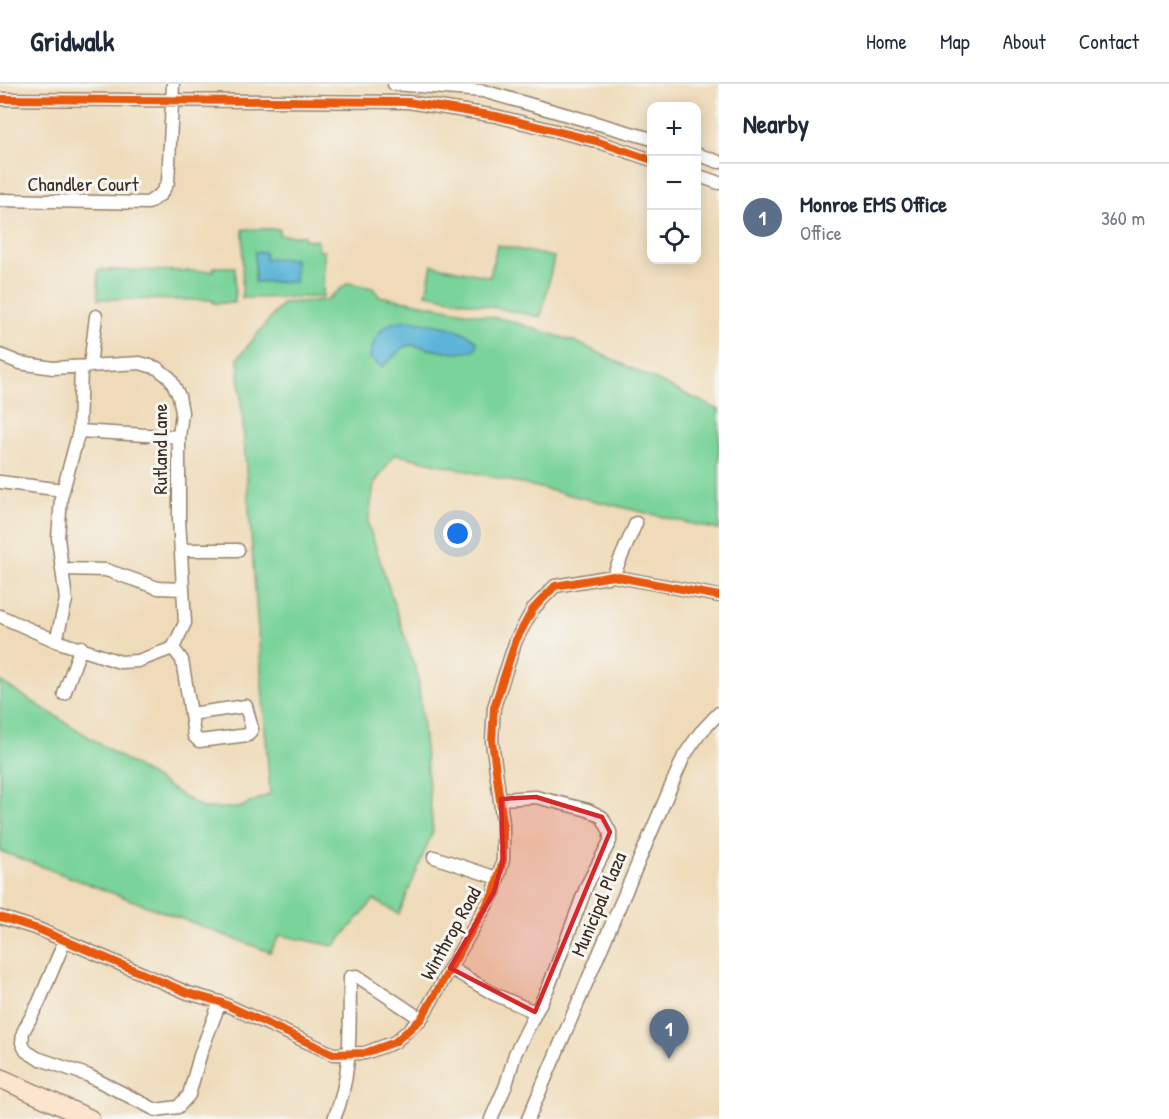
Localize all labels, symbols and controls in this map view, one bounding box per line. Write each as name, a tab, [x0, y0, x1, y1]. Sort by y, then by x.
text: Gridwalk	[30, 22, 114, 60]
text: Home	[866, 27, 907, 56]
text: Map	[940, 27, 970, 56]
text: About	[1003, 27, 1046, 56]
text: Contact	[1079, 27, 1139, 56]
map controls	[647, 102, 701, 264]
button: +	[647, 102, 701, 156]
text: Nearby	[743, 106, 809, 141]
button: −	[647, 156, 701, 210]
street label: Chandler Court	[27, 170, 140, 197]
text: Monroe EMS Office	[800, 189, 947, 219]
text: 1	[759, 204, 766, 231]
text: 360 m	[1101, 204, 1145, 231]
button: locate	[647, 210, 701, 264]
text: Office	[800, 219, 842, 246]
street label: Rutland Lane	[146, 404, 173, 494]
your location	[443, 519, 472, 548]
street label: Municipal Plaza	[564, 847, 632, 960]
street label: Winthrop Road	[413, 881, 487, 985]
pin: 1	[650, 1010, 688, 1059]

